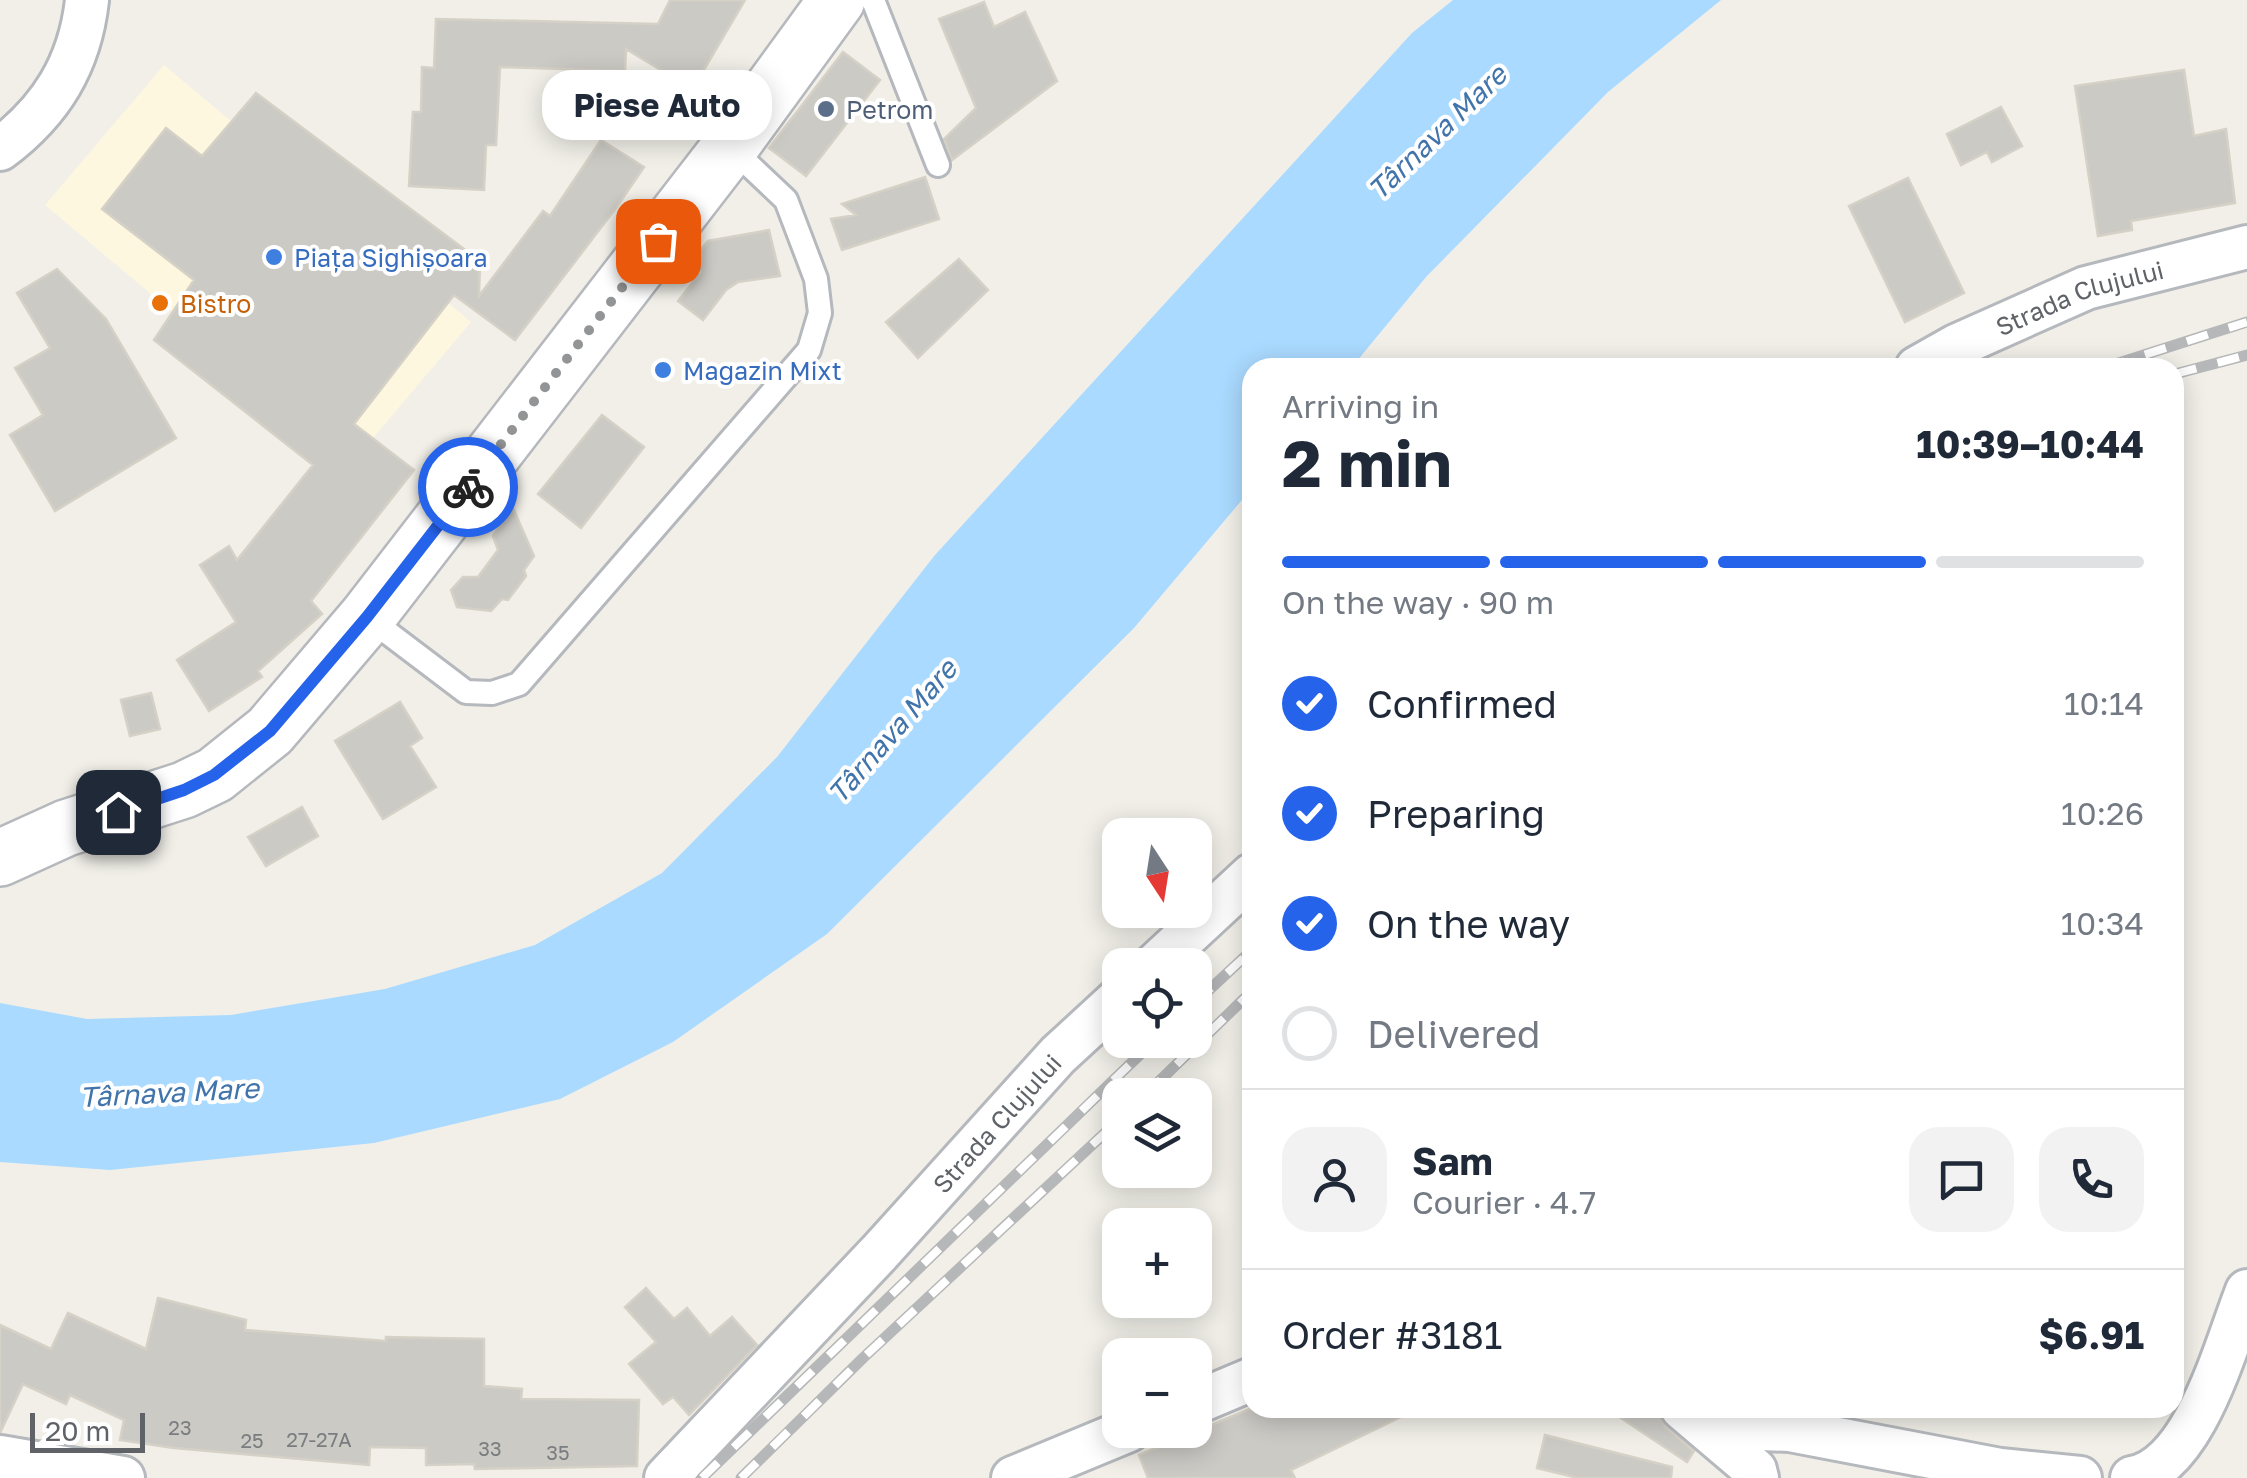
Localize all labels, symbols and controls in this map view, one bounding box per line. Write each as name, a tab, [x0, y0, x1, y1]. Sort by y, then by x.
water label: Târnava Mare	[1361, 57, 1514, 206]
callout: Piese Auto	[543, 71, 773, 141]
text: Piese Auto	[573, 86, 741, 124]
place label: Petrom	[846, 94, 933, 125]
marker: Petrom	[815, 98, 837, 120]
pin	[616, 199, 701, 284]
icon: bag	[631, 214, 686, 269]
place label: Piața Sighișoara	[294, 242, 488, 273]
marker: Piața Sighișoara	[263, 246, 285, 268]
street label: Strada Clujului	[1991, 253, 2167, 342]
place label: Bistro	[180, 288, 251, 319]
marker: Bistro	[149, 292, 171, 314]
place label: Magazin Mixt	[683, 355, 842, 386]
marker: Magazin Mixt	[652, 359, 674, 381]
text: Arriving in	[1282, 387, 1439, 425]
text: 10:39–10:44	[1916, 421, 2144, 466]
text: 2 min	[1282, 423, 1452, 501]
courier	[418, 437, 518, 537]
icon: bike	[441, 460, 496, 515]
text: On the way · 90 m	[1282, 583, 1554, 621]
water label: Târnava Mare	[821, 651, 964, 810]
icon: check	[1282, 676, 1337, 731]
text: Confirmed	[1367, 681, 1557, 726]
text: 10:14	[2064, 684, 2144, 722]
pin	[76, 770, 161, 855]
icon: home	[91, 785, 146, 840]
icon: check	[1282, 786, 1337, 841]
text: Preparing	[1367, 791, 1545, 836]
text: 10:26	[2061, 794, 2144, 832]
north arrow	[1102, 818, 1212, 928]
map controls	[1102, 818, 1212, 1448]
icon: check	[1282, 896, 1337, 951]
text: On the way	[1367, 901, 1570, 946]
text: 10:34	[2061, 904, 2144, 942]
button: locate	[1102, 948, 1212, 1058]
text: Delivered	[1367, 1011, 1540, 1056]
street label: Strada Clujului	[926, 1047, 1067, 1199]
water label: Târnava Mare	[79, 1071, 261, 1113]
button: layers	[1102, 1078, 1212, 1188]
button: person	[1282, 1127, 1387, 1232]
button: chat	[1909, 1127, 2014, 1232]
button: phone	[2039, 1127, 2144, 1232]
text: Sam	[1412, 1138, 1493, 1183]
text: Courier · 4.7	[1412, 1183, 1596, 1221]
button: +	[1102, 1208, 1212, 1318]
text: Order #3181	[1282, 1312, 1502, 1357]
text: $6.91	[2039, 1312, 2144, 1357]
button: −	[1102, 1338, 1212, 1448]
scale bar	[30, 1408, 145, 1452]
text: 20 m	[45, 1414, 110, 1447]
house number: 23	[168, 1415, 192, 1439]
house number: 27-27A	[286, 1427, 352, 1451]
house number: 25	[240, 1428, 264, 1452]
house number: 33	[478, 1436, 502, 1460]
house number: 35	[546, 1440, 570, 1464]

